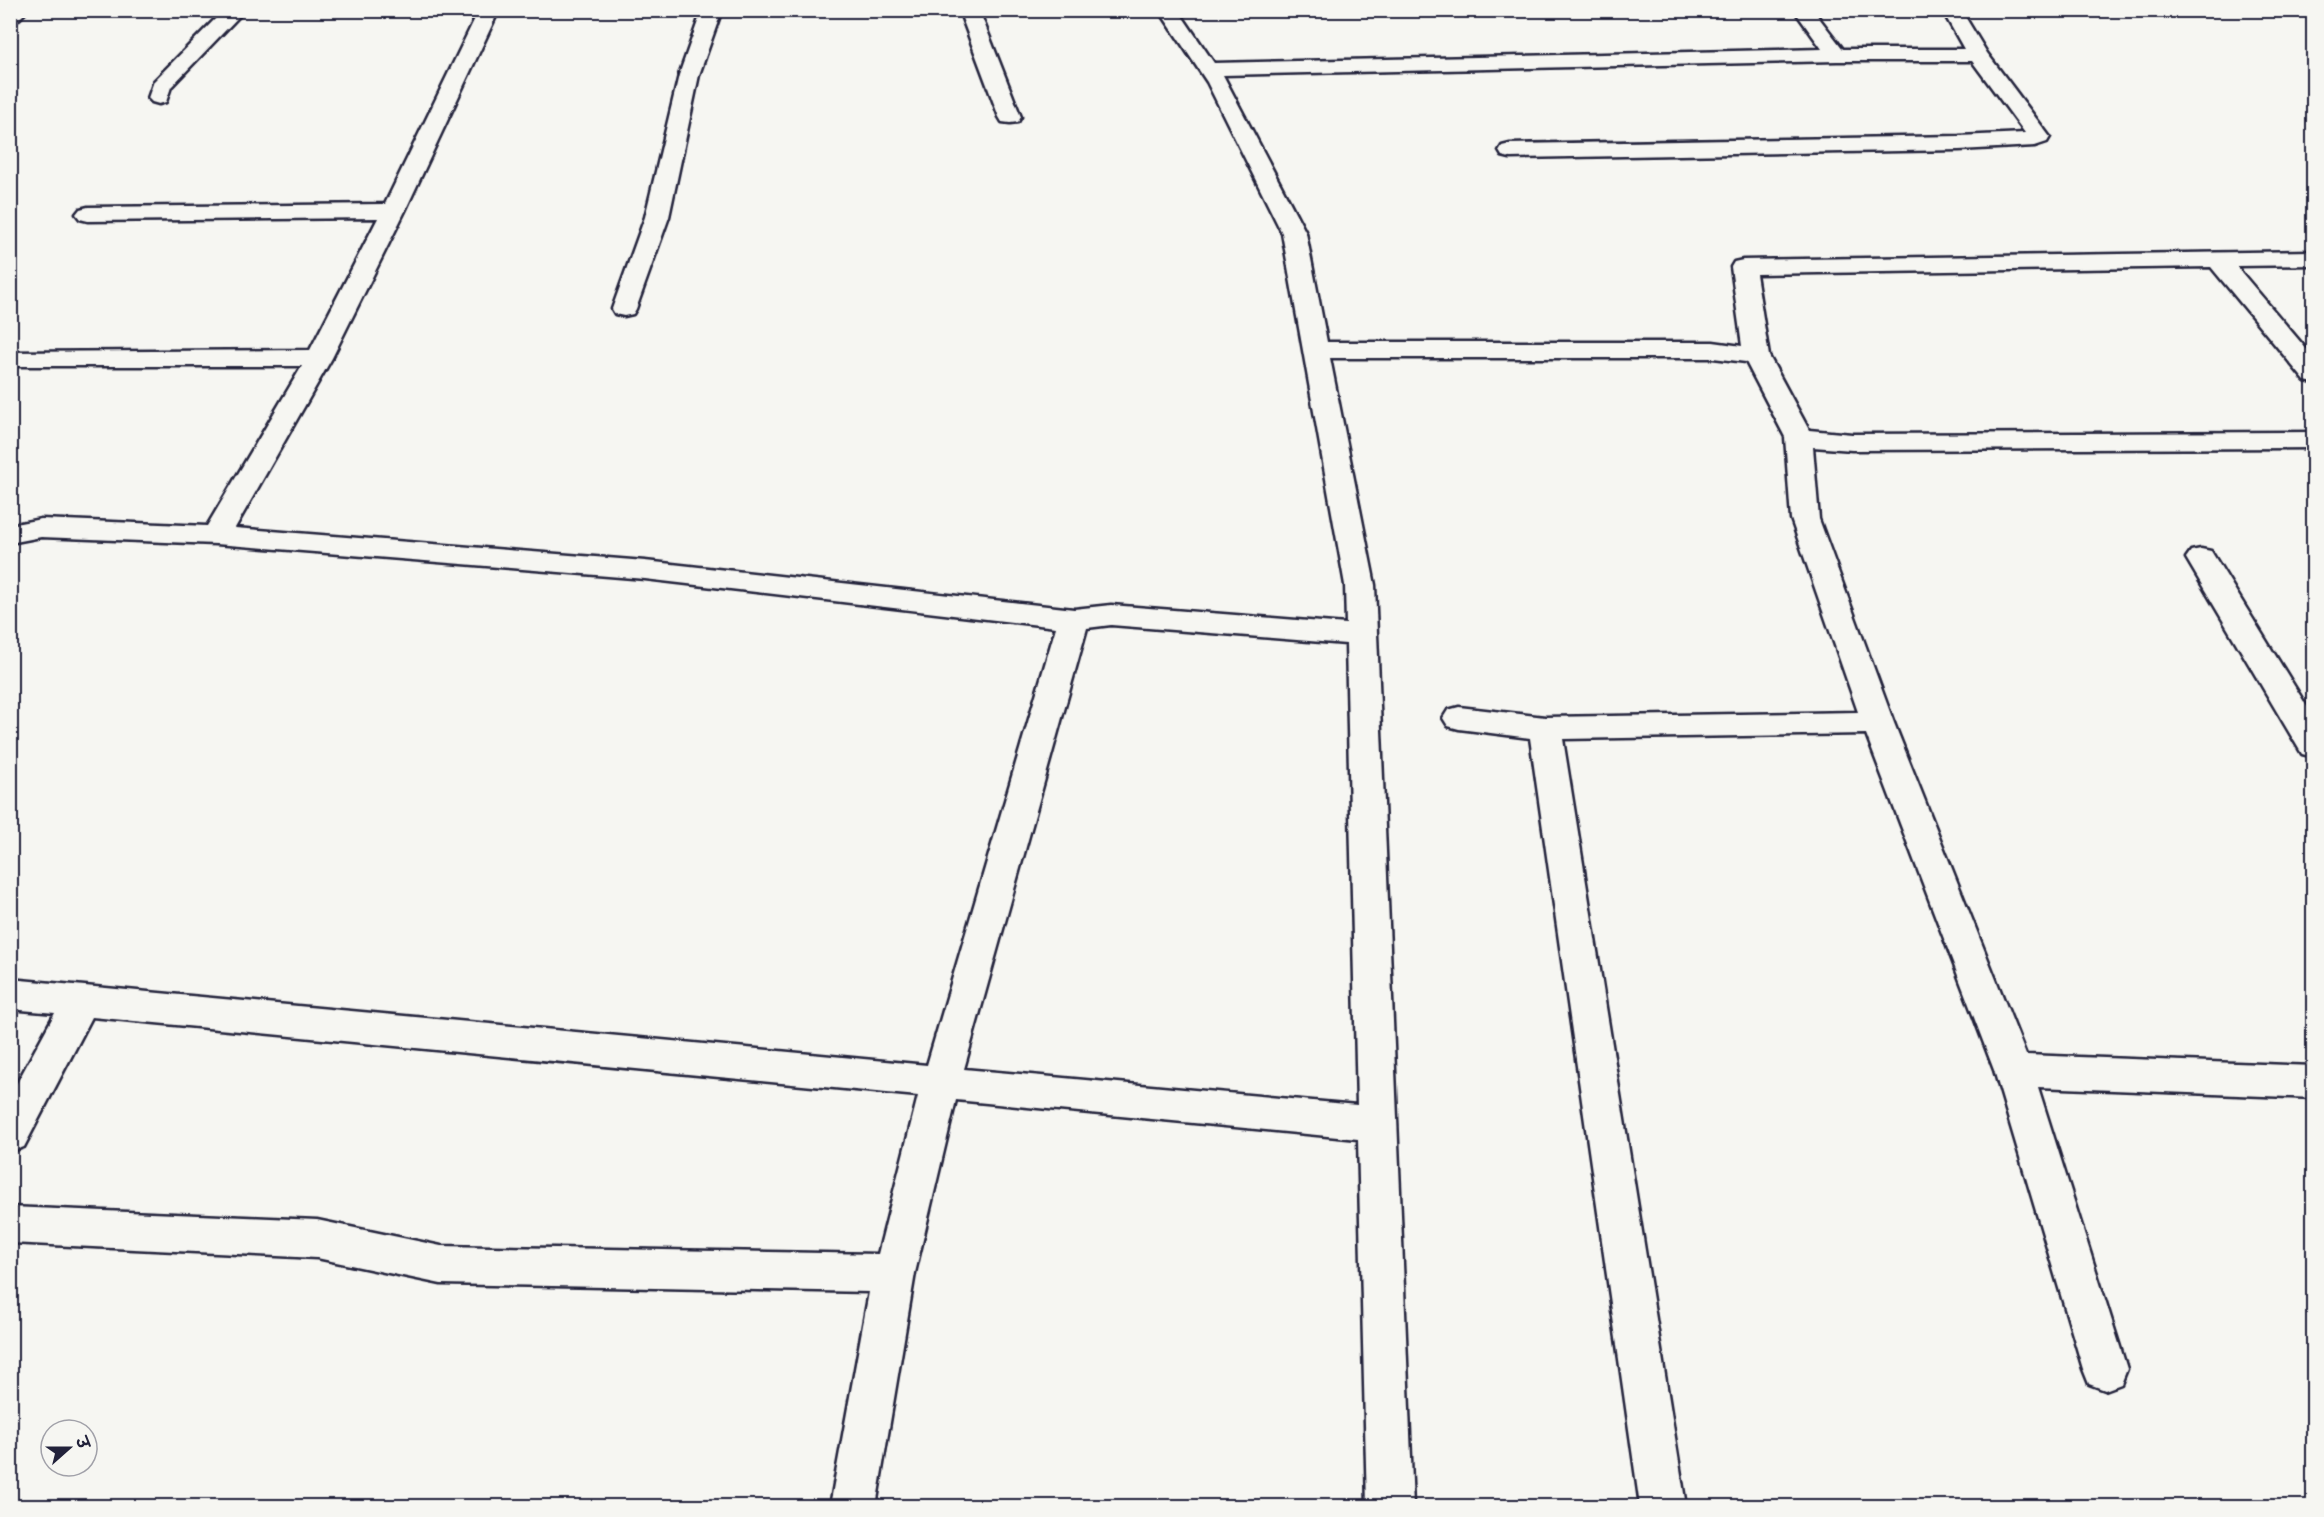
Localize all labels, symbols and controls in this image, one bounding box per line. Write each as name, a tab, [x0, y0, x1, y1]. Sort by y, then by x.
north arrow	[39, 1418, 99, 1478]
text: उ	[71, 1433, 93, 1452]

